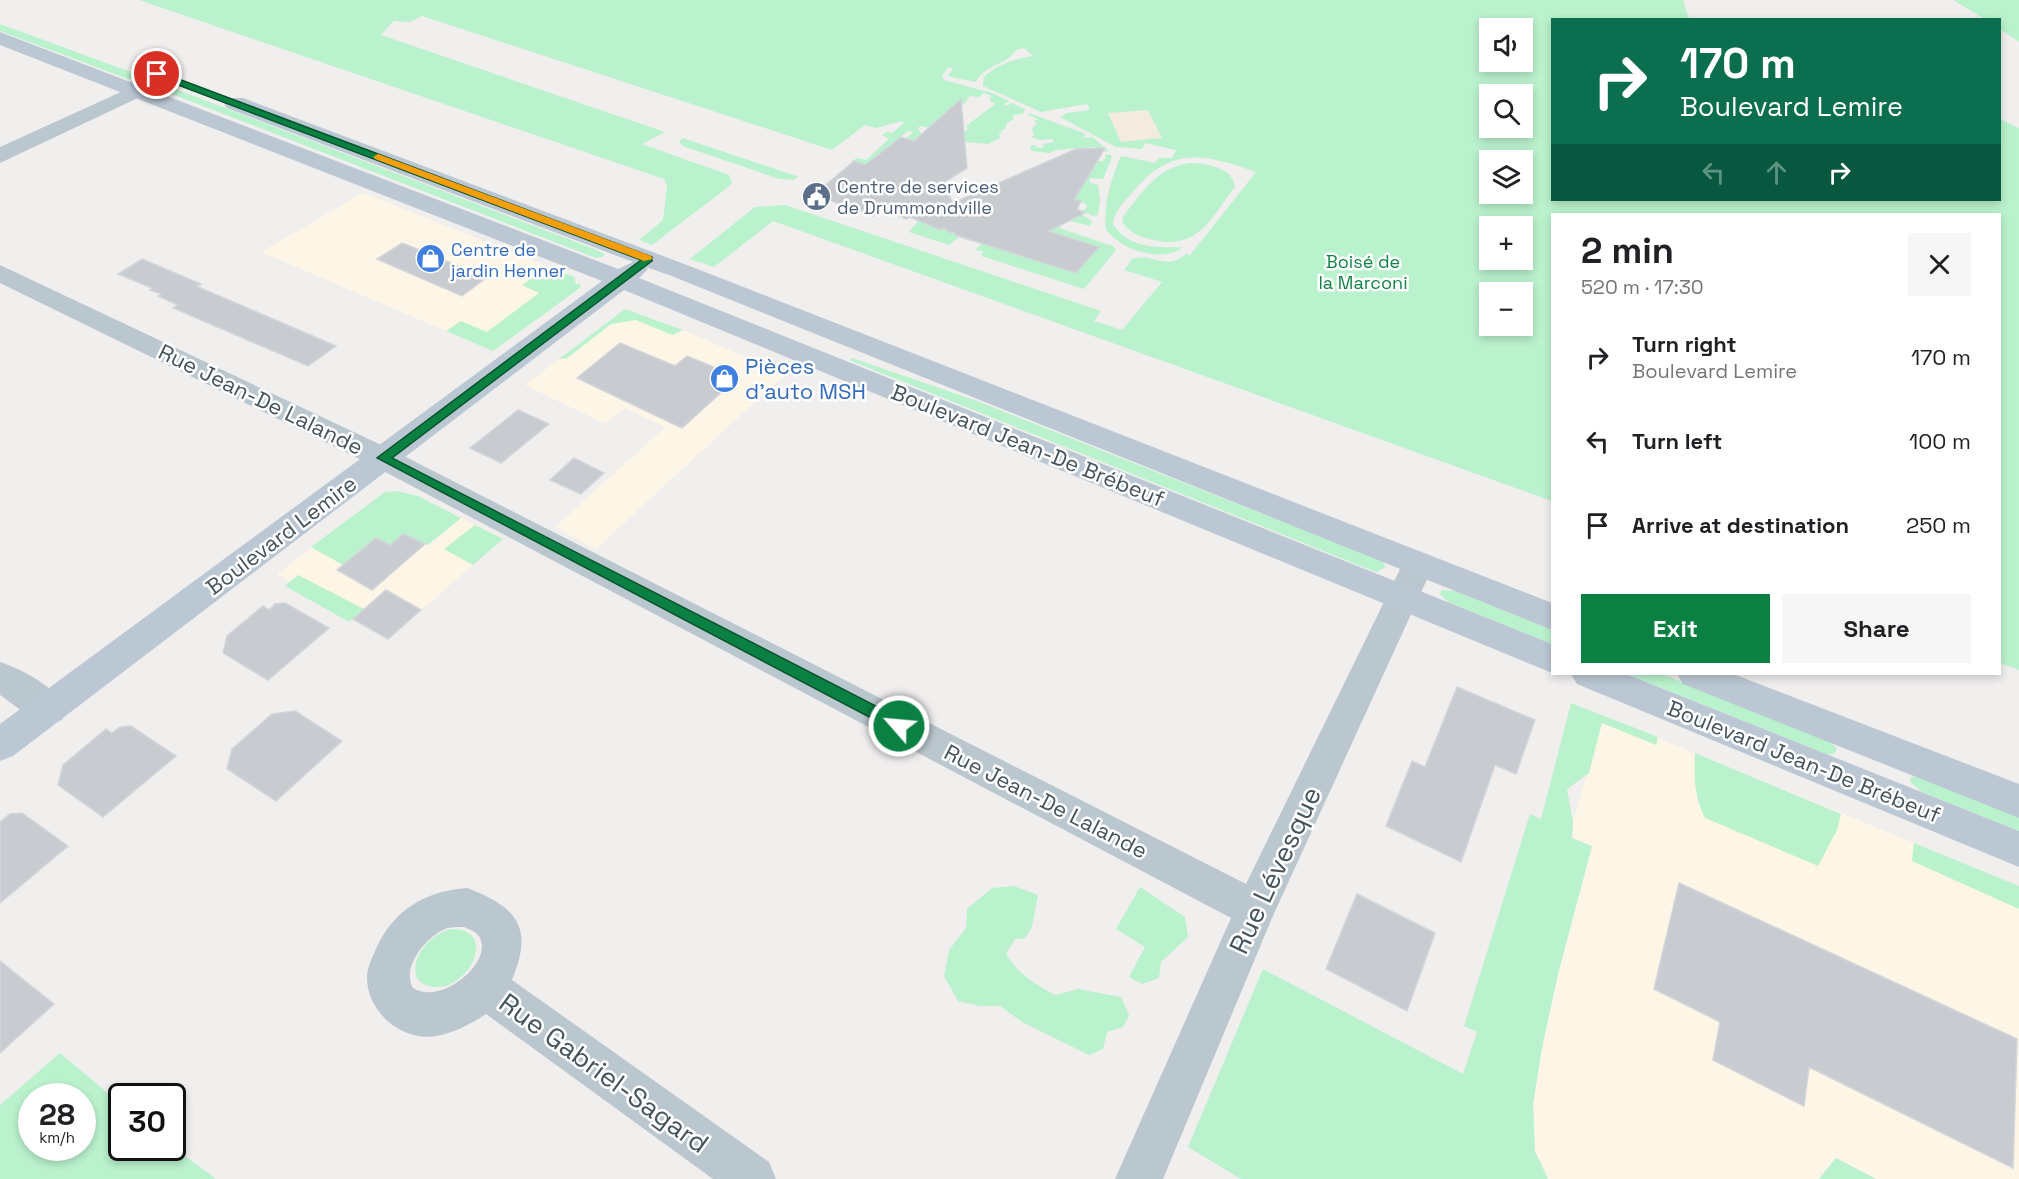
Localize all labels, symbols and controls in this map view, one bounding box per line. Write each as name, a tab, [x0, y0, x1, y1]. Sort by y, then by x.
map controls	[1479, 18, 1533, 336]
button: sound	[1479, 18, 1533, 72]
text: 170 m	[1680, 37, 1796, 90]
icon: right	[1581, 42, 1659, 120]
pin	[131, 48, 182, 99]
icon: arrive	[140, 57, 173, 90]
button: search	[1479, 84, 1533, 138]
text: Boulevard Lemire	[1680, 89, 1903, 124]
button: layers	[1479, 150, 1533, 204]
icon: left	[1697, 156, 1730, 189]
icon: ahead	[1760, 156, 1793, 189]
icon: right	[1823, 156, 1856, 189]
place label: Centre de services de Drummondville	[837, 175, 999, 219]
public building icon: Centre de services de Drummondville	[800, 180, 832, 212]
button: +	[1479, 216, 1533, 270]
text: 2 min	[1581, 228, 1674, 274]
button: close	[1908, 233, 1971, 296]
place label: Centre de jardin Henner	[450, 238, 566, 282]
shop icon: Centre de jardin Henner	[414, 243, 446, 275]
park label: Boisé de la Marconi	[1318, 250, 1408, 294]
text: 520 m · 17:30	[1581, 274, 1704, 300]
button: −	[1479, 282, 1533, 336]
text: Turn right	[1632, 330, 1737, 358]
street label: Rue Jean-De Lalande	[154, 337, 368, 461]
icon: right	[1581, 341, 1614, 374]
text: 170 m	[1911, 343, 1971, 371]
place label: Pièces d'auto MSH	[745, 352, 866, 405]
text: Boulevard Lemire	[1632, 358, 1797, 384]
shop icon: Pièces d'auto MSH	[708, 363, 740, 395]
street label: Boulevard Jean-De Brébeuf	[887, 377, 1169, 513]
icon: left	[1581, 425, 1614, 458]
text: Turn left	[1632, 427, 1722, 455]
text: 100 m	[1909, 427, 1971, 455]
street label: Boulevard Lemire	[200, 469, 362, 601]
icon: arrive	[1581, 509, 1614, 542]
text: Arrive at destination	[1632, 511, 1849, 539]
text: 250 m	[1906, 511, 1971, 539]
button: Exit	[1581, 594, 1770, 663]
button: Share	[1782, 594, 1971, 663]
street label: Boulevard Jean-De Brébeuf	[1663, 693, 1945, 829]
position arrow	[867, 694, 931, 758]
street label: Rue Jean-De Lalande	[940, 738, 1152, 864]
street label: Rue Lévesque	[1221, 781, 1329, 959]
street label: Rue Gabriel-Sagard	[492, 985, 716, 1161]
speed limit sign: 30	[108, 1083, 186, 1161]
text: 28	[39, 1095, 75, 1134]
text: km/h	[39, 1128, 75, 1147]

